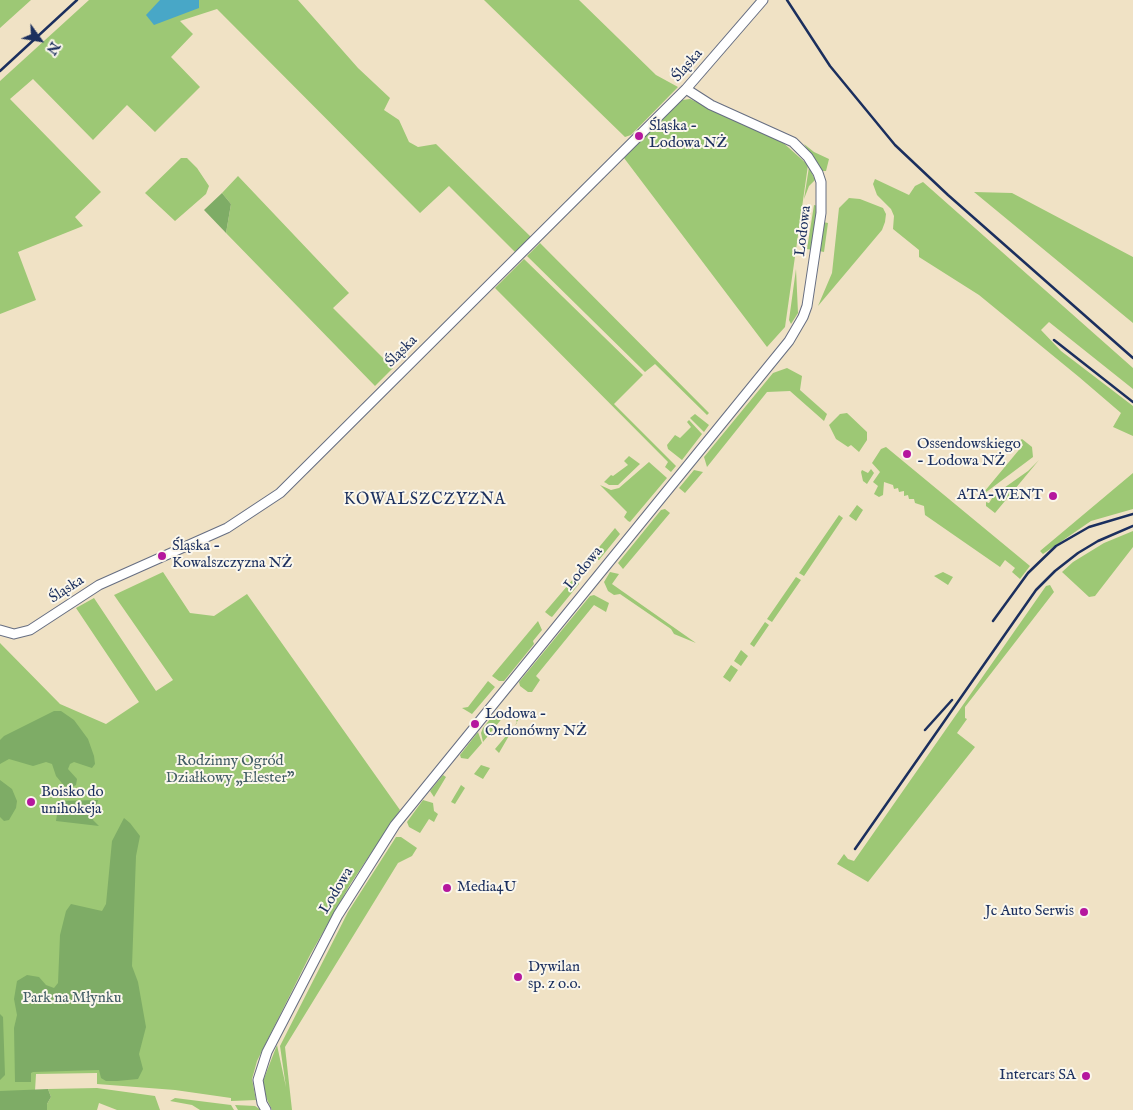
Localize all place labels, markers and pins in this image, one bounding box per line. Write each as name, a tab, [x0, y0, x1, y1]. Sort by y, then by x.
place label: Śląska - Lodowa NŻ	[649, 118, 727, 153]
marker: Śląska - Lodowa NŻ	[633, 130, 645, 142]
place label: Ossendowskiego - Lodowa NŻ	[917, 436, 1021, 471]
marker: Ossendowskiego - Lodowa NŻ	[901, 448, 913, 460]
place label: ATA-WENT	[957, 487, 1043, 505]
marker: ATA-WENT	[1047, 490, 1059, 502]
place label: Śląska - Kowalszczyzna NŻ	[172, 538, 292, 573]
marker: Śląska - Kowalszczyzna NŻ	[156, 550, 168, 562]
place label: Lodowa - Ordonówny NŻ	[485, 706, 587, 741]
marker: Lodowa - Ordonówny NŻ	[469, 718, 481, 730]
place label: Boisko do unihokeja	[41, 784, 104, 819]
marker: Boisko do unihokeja	[25, 796, 37, 808]
place label: Media4U	[457, 879, 516, 897]
marker: Media4U	[441, 882, 453, 894]
place label: Jc Auto Serwis	[985, 903, 1074, 921]
marker: Jc Auto Serwis	[1078, 906, 1090, 918]
place label: Dywilan sp. z o.o.	[528, 959, 581, 994]
marker: Dywilan sp. z o.o.	[512, 971, 524, 983]
place label: Intercars SA	[999, 1067, 1076, 1085]
marker: Intercars SA	[1080, 1070, 1092, 1082]

